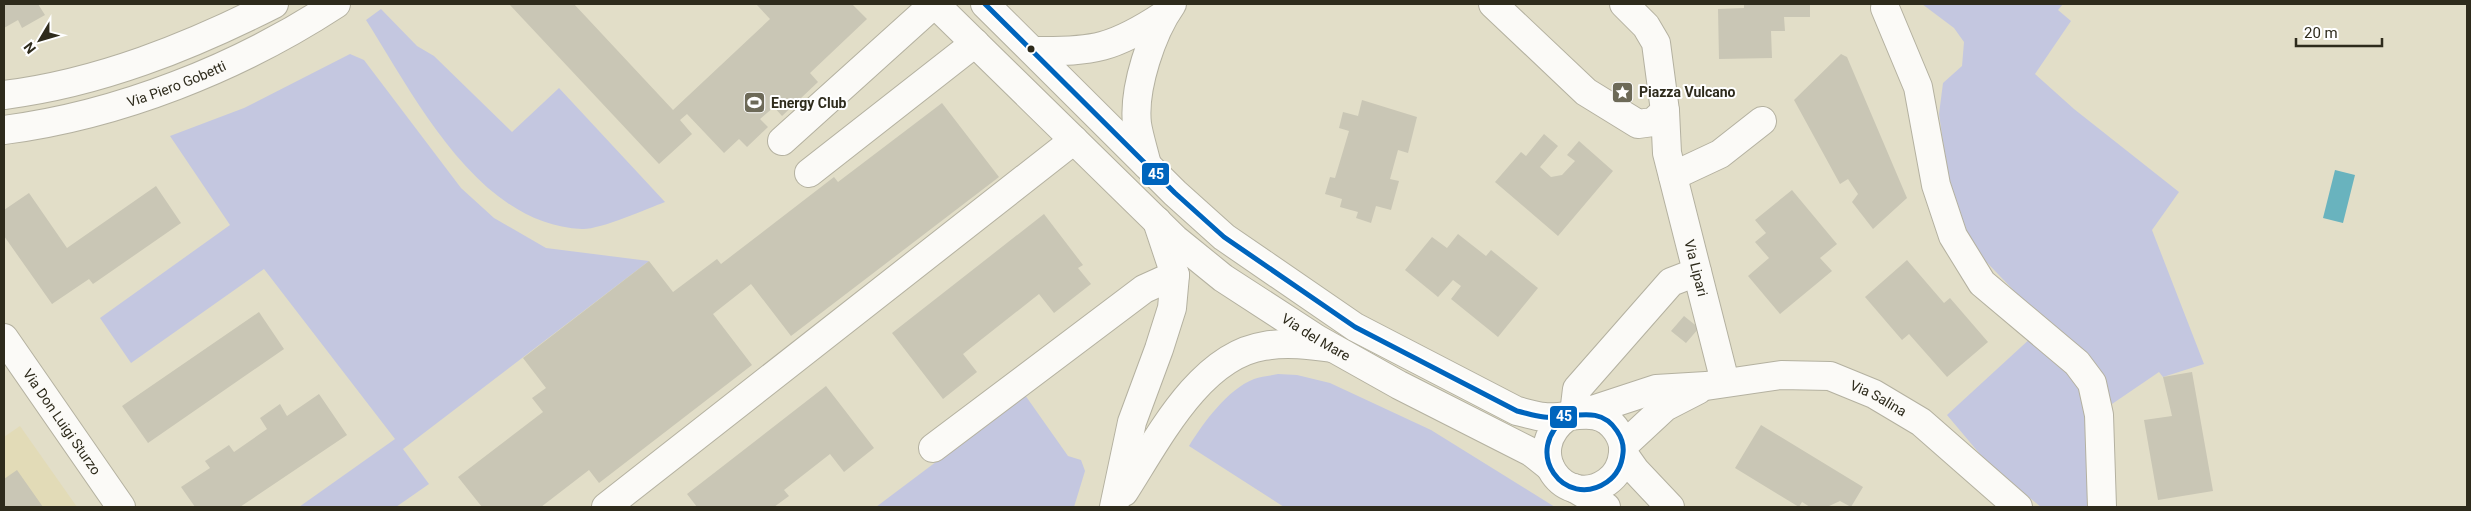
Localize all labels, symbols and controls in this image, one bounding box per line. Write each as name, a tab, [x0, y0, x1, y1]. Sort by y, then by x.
north arrow	[15, 15, 65, 65]
scale bar	[2296, 15, 2382, 47]
text: 20 m	[2304, 24, 2338, 42]
text: N	[20, 39, 39, 57]
unlabelled marker	[1026, 44, 1036, 54]
street label: Via Piero Gobetti	[125, 58, 228, 110]
place icon: Piazza Vulcano	[1611, 80, 1635, 104]
place label: Piazza Vulcano	[1639, 84, 1736, 100]
sports icon: Energy Club	[743, 91, 767, 115]
place label: Energy Club	[771, 95, 847, 111]
line badge: 45	[1141, 162, 1170, 186]
text: 45	[1148, 166, 1164, 182]
street label: Via Lipari	[1681, 238, 1711, 298]
street label: Via del Mare	[1279, 310, 1353, 364]
street label: Via Don Luigi Sturzo	[20, 366, 104, 478]
street label: Via Salina	[1848, 377, 1909, 420]
line badge: 45	[1549, 405, 1578, 429]
text: 45	[1556, 408, 1572, 424]

